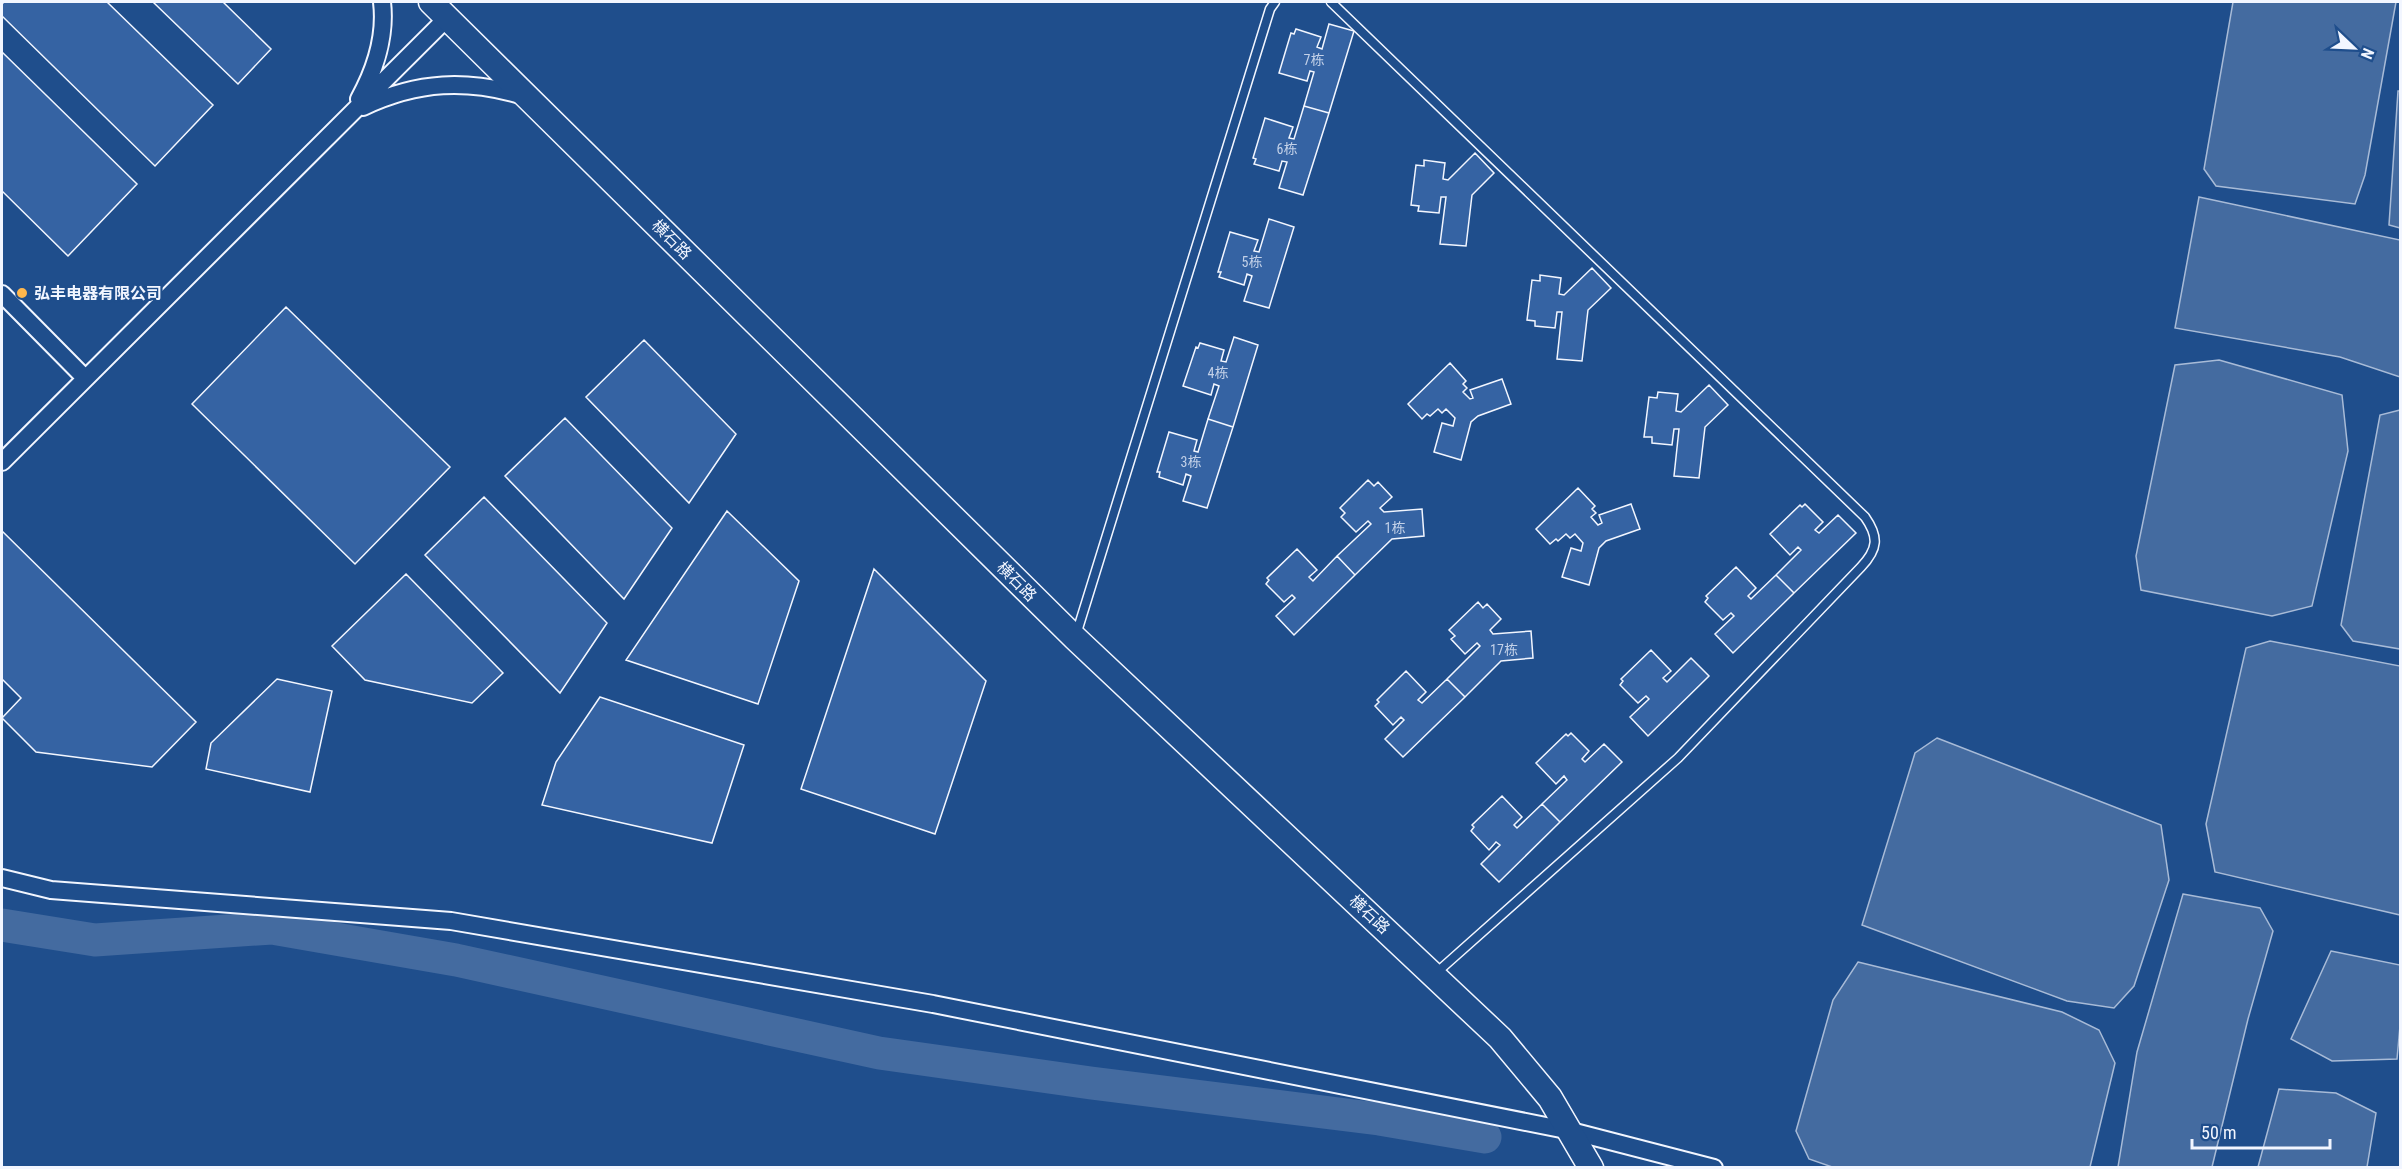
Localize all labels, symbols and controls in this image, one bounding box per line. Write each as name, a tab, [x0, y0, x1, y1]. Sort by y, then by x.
north arrow	[2324, 18, 2384, 78]
text: N	[2357, 45, 2378, 62]
house number: 7栋	[1304, 52, 1324, 68]
house number: 6栋	[1277, 141, 1297, 157]
street label: 横石路	[648, 216, 695, 263]
house number: 5栋	[1242, 254, 1262, 270]
place label: 弘丰电器有限公司	[34, 284, 162, 303]
marker: 弘丰电器有限公司	[15, 286, 29, 300]
house number: 4栋	[1208, 365, 1228, 381]
house number: 3栋	[1181, 454, 1201, 470]
house number: 1栋	[1385, 520, 1405, 536]
street label: 横石路	[993, 558, 1040, 605]
house number: 17栋	[1490, 642, 1518, 658]
street label: 横石路	[1346, 891, 1394, 938]
scale bar	[2192, 1112, 2330, 1150]
text: 50 m	[2201, 1122, 2236, 1143]

